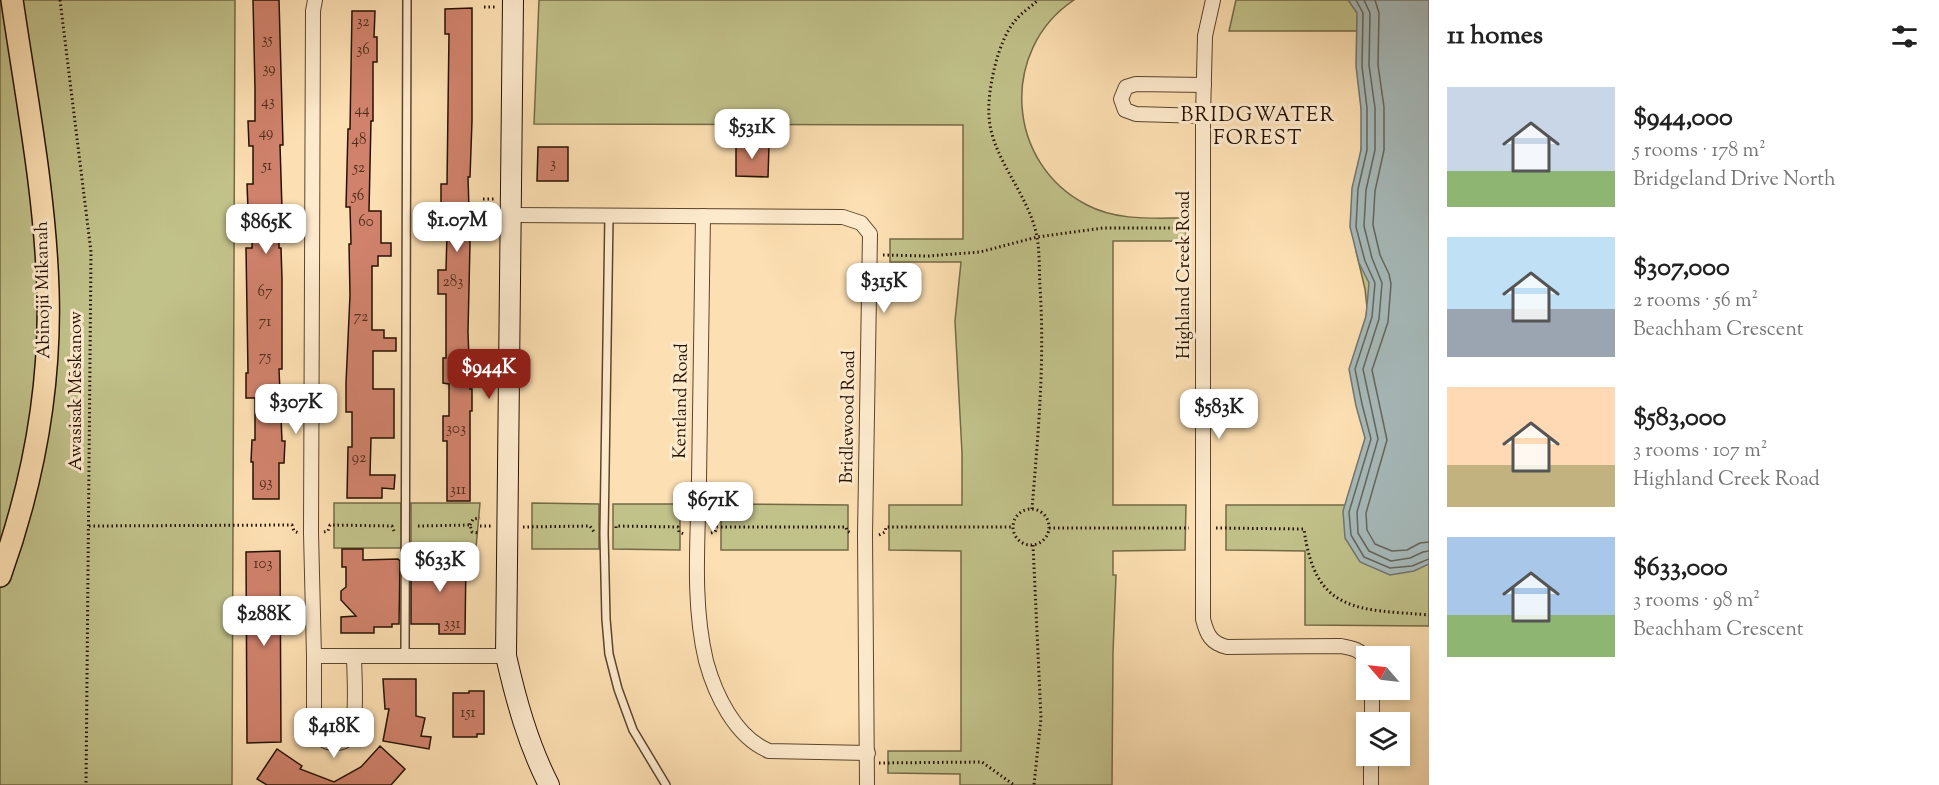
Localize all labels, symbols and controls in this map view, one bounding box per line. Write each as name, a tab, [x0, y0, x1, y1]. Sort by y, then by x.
house number: 32	[356, 12, 370, 33]
text: 11 homes	[1447, 18, 1543, 55]
icon: filters	[1888, 20, 1921, 53]
house number: 35	[261, 30, 273, 51]
house number: 36	[356, 40, 370, 61]
house number: 39	[262, 59, 276, 80]
house number: 43	[261, 92, 275, 113]
house number: 44	[354, 100, 370, 121]
text: $944,000	[1633, 100, 1733, 137]
district label: BRIDGWATER FOREST	[1180, 102, 1336, 154]
pin: $531K	[710, 109, 794, 160]
icon: home	[1495, 111, 1567, 183]
text: $531K	[729, 114, 775, 143]
house number: 49	[259, 123, 273, 144]
house number: 48	[351, 130, 367, 151]
text: 5 rooms · 178 m²	[1633, 137, 1766, 166]
house number: 3	[550, 154, 556, 175]
house number: 51	[261, 156, 272, 177]
house number: 52	[352, 158, 365, 179]
text: Bridgeland Drive North	[1633, 166, 1836, 195]
house number: 56	[351, 186, 364, 207]
street label: Highland Creek Road	[1172, 191, 1198, 359]
pin: $1.07M	[408, 202, 506, 253]
pin: $865K	[224, 204, 308, 255]
text: $1.07M	[427, 207, 487, 236]
text: $865K	[240, 209, 292, 238]
house number: 60	[358, 212, 374, 233]
street label: Abinojii Mikanah	[30, 220, 58, 359]
text: $307,000	[1633, 250, 1730, 287]
icon: home	[1495, 261, 1567, 333]
pin: $315K	[842, 263, 926, 314]
text: $315K	[861, 268, 907, 297]
house number: 283	[443, 272, 463, 293]
house number: 67	[258, 282, 273, 303]
text: 2 rooms · 56 m²	[1633, 287, 1758, 316]
house number: 72	[354, 307, 368, 328]
street label: Awasisak Mēskanow	[64, 311, 90, 471]
house number: 71	[259, 312, 271, 333]
text: Beachham Crescent	[1633, 316, 1804, 345]
street label: Kentland Road	[668, 343, 696, 459]
house number: 75	[259, 347, 271, 368]
pin: $944K	[447, 349, 531, 400]
street label: Bridlewood Road	[835, 350, 863, 484]
text: $944K	[461, 354, 517, 383]
pin: $307K	[254, 384, 338, 435]
text: $307K	[269, 389, 323, 418]
pin: $583K	[1177, 389, 1261, 440]
text: $583K	[1194, 394, 1244, 423]
text: $583,000	[1633, 400, 1726, 437]
icon: home	[1495, 411, 1567, 483]
house number: 303	[446, 419, 466, 440]
text: 3 rooms · 107 m²	[1633, 437, 1767, 466]
house number: 92	[352, 448, 366, 469]
text: Highland Creek Road	[1633, 466, 1820, 495]
house number: 93	[259, 473, 273, 494]
house number: 311	[450, 480, 466, 501]
pin: $671K	[671, 482, 755, 533]
text: $671K	[687, 487, 739, 516]
pin: $633K	[398, 542, 482, 593]
text: $633K	[414, 547, 466, 576]
text: $633,000	[1633, 550, 1728, 587]
house number: 103	[254, 554, 272, 575]
icon: home	[1495, 561, 1567, 633]
text: 3 rooms · 98 m²	[1633, 587, 1760, 616]
pin: $288K	[222, 596, 306, 647]
text: $288K	[237, 601, 291, 630]
house number: 331	[443, 614, 461, 635]
text: Beachham Crescent	[1633, 616, 1804, 645]
north arrow	[1356, 646, 1410, 700]
map controls	[1356, 646, 1410, 766]
house number: 151	[460, 703, 476, 724]
pin: $418K	[292, 708, 376, 759]
button: layers	[1356, 712, 1410, 766]
text: $418K	[308, 713, 360, 742]

